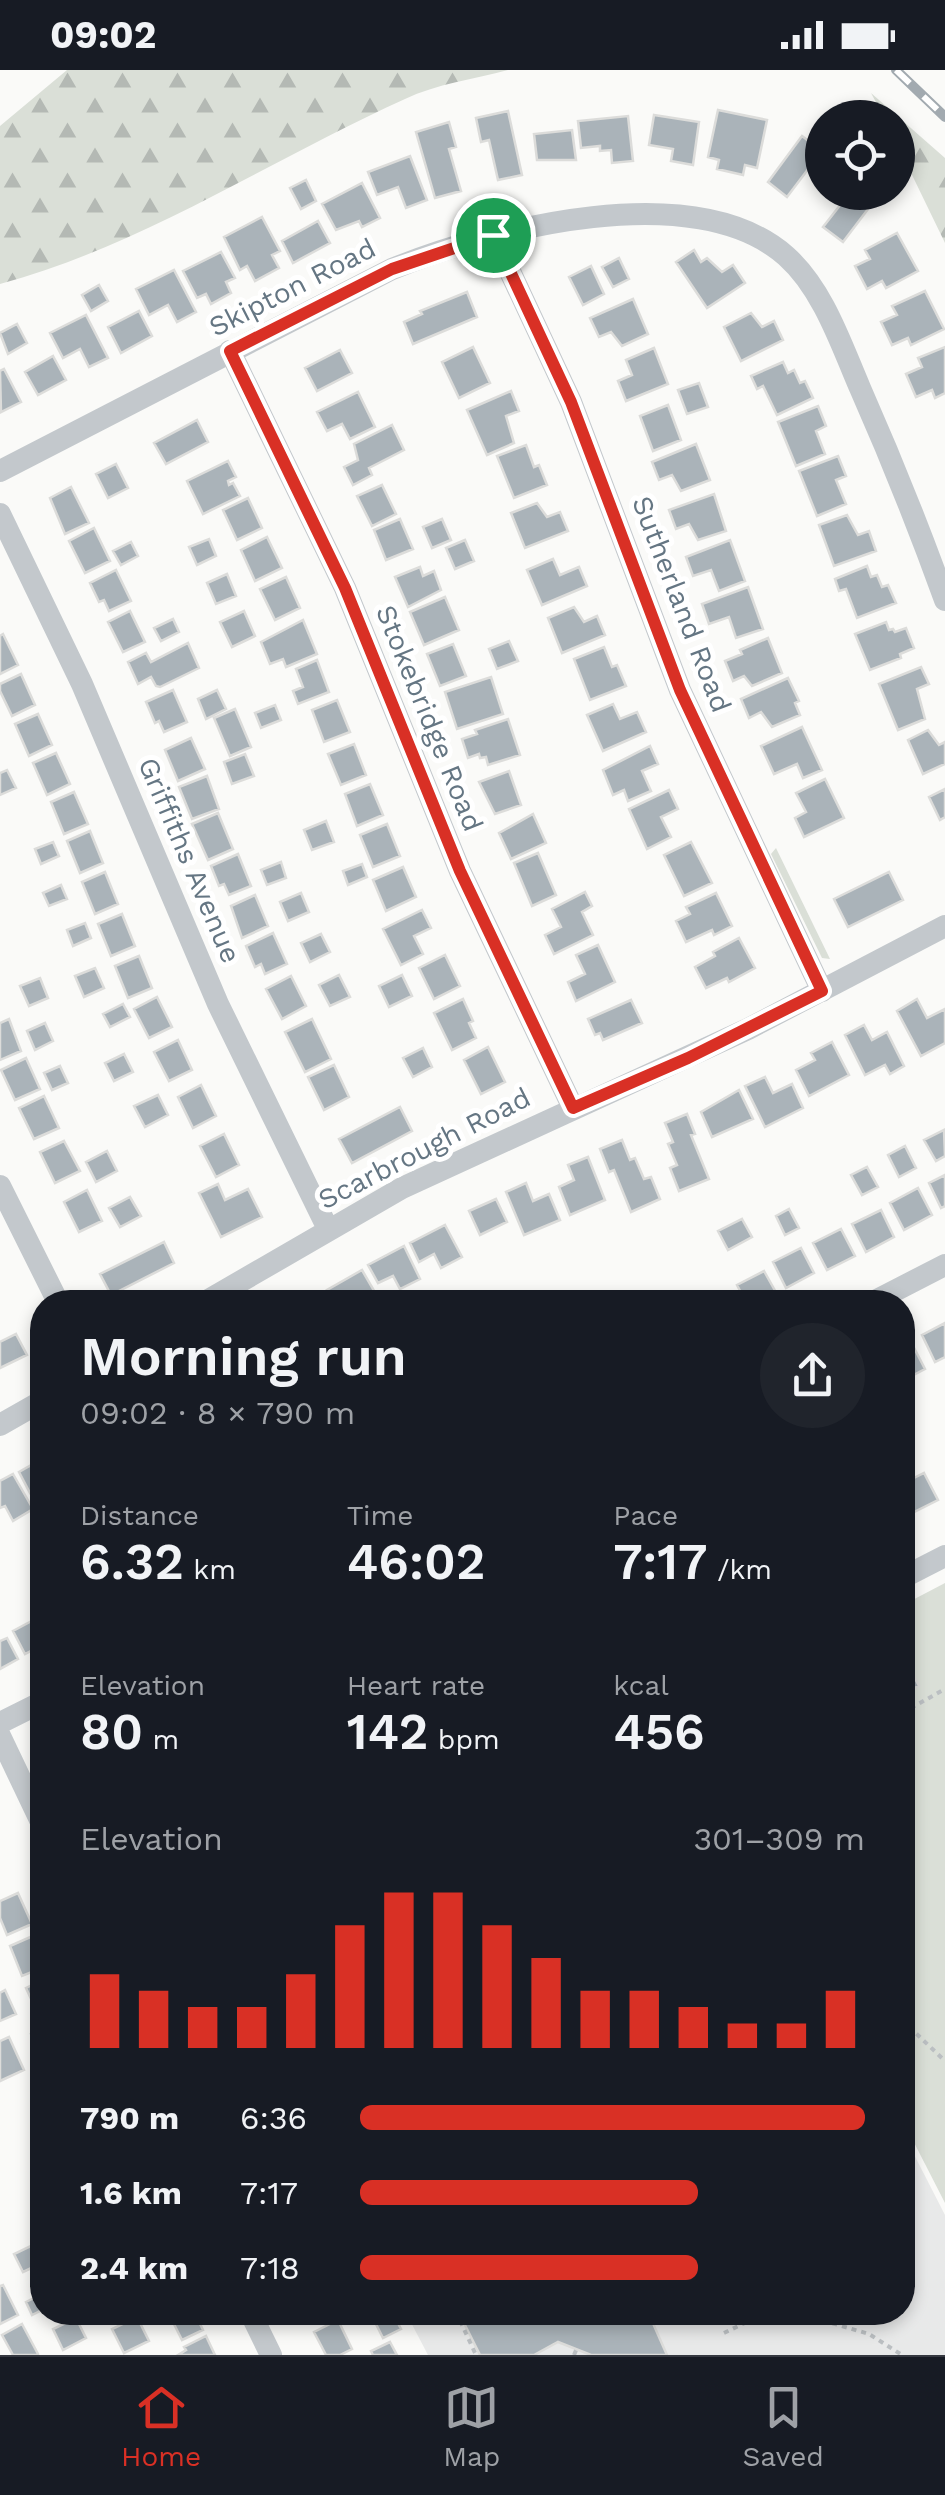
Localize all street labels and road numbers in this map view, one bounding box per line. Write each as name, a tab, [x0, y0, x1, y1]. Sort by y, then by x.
street label: Skipton Road	[204, 231, 381, 344]
street label: Sutherland Road	[625, 491, 738, 717]
street label: Stokebridge Road	[369, 600, 490, 836]
street label: Griffiths Avenue	[131, 753, 248, 968]
street label: Scarbrough Road	[313, 1081, 536, 1216]

